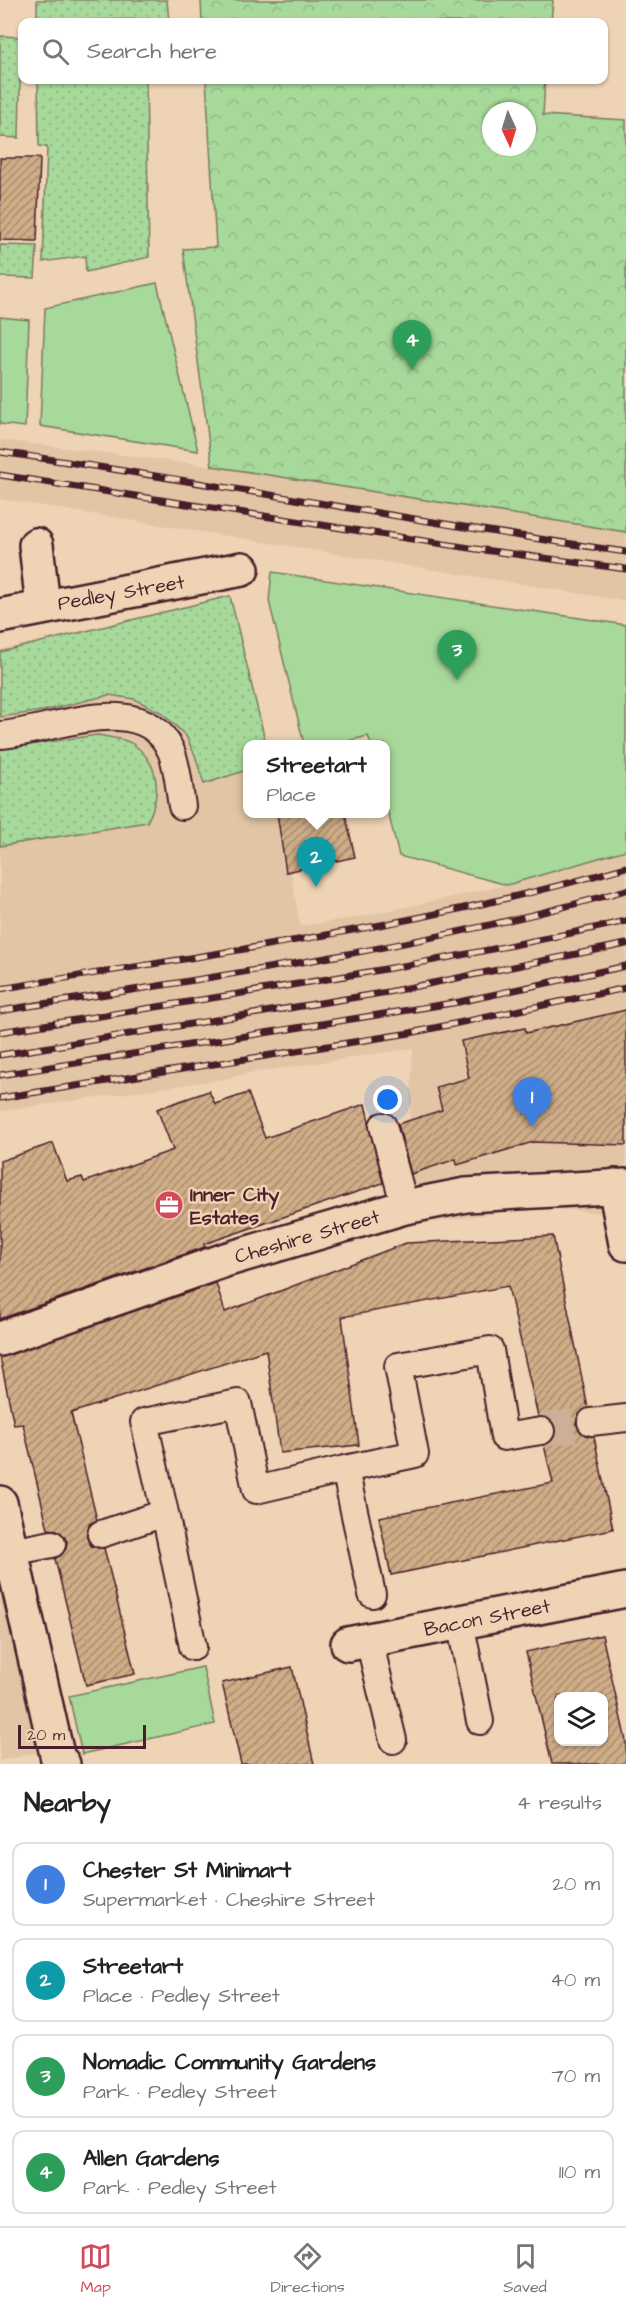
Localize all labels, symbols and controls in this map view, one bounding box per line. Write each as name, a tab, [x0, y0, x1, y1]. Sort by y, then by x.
search box	[18, 18, 608, 84]
icon: search	[39, 35, 72, 68]
text: Search here	[87, 36, 217, 67]
north arrow	[482, 102, 536, 156]
pin: 4	[392, 320, 432, 370]
street label: Pedley Street	[55, 568, 187, 619]
pin: 3	[438, 630, 476, 680]
popup	[243, 740, 390, 818]
text: Streetart	[266, 750, 367, 781]
text: Place	[266, 781, 316, 809]
pin: 2	[296, 838, 336, 887]
pin: 1	[512, 1078, 552, 1127]
your location	[373, 1085, 402, 1114]
place label: Inner City Estates	[190, 1181, 279, 1232]
office icon: Inner City Estates	[153, 1189, 185, 1221]
street label: Cheshire Street	[232, 1203, 383, 1271]
street label: Bacon Street	[422, 1592, 553, 1644]
map controls	[554, 1692, 608, 1746]
button: layers	[554, 1692, 608, 1746]
scale bar	[18, 1722, 146, 1750]
text: 20 m	[27, 1724, 65, 1746]
text: Nearby	[24, 1785, 111, 1821]
text: 4 results	[517, 1789, 602, 1817]
text: Chester St Minimart	[83, 1855, 291, 1886]
text: 1	[44, 1870, 47, 1898]
text: 20 m	[552, 1870, 600, 1898]
text: Supermarket · Cheshire Street	[83, 1886, 375, 1914]
text: Streetart	[83, 1951, 183, 1982]
text: 2	[40, 1966, 51, 1994]
text: 40 m	[550, 1966, 600, 1994]
text: Place · Pedley Street	[83, 1982, 280, 2010]
text: Nomadic Community Gardens	[83, 2047, 376, 2078]
text: 3	[40, 2062, 51, 2090]
text: 70 m	[552, 2062, 600, 2090]
text: Park · Pedley Street	[83, 2078, 277, 2106]
text: Allen Gardens	[83, 2143, 220, 2174]
text: 4	[39, 2158, 52, 2186]
text: 110 m	[559, 2158, 600, 2186]
text: Park · Pedley Street	[83, 2174, 277, 2202]
tab: Map	[79, 2240, 112, 2298]
tab: Directions	[271, 2240, 345, 2298]
tab: Saved	[503, 2240, 547, 2298]

